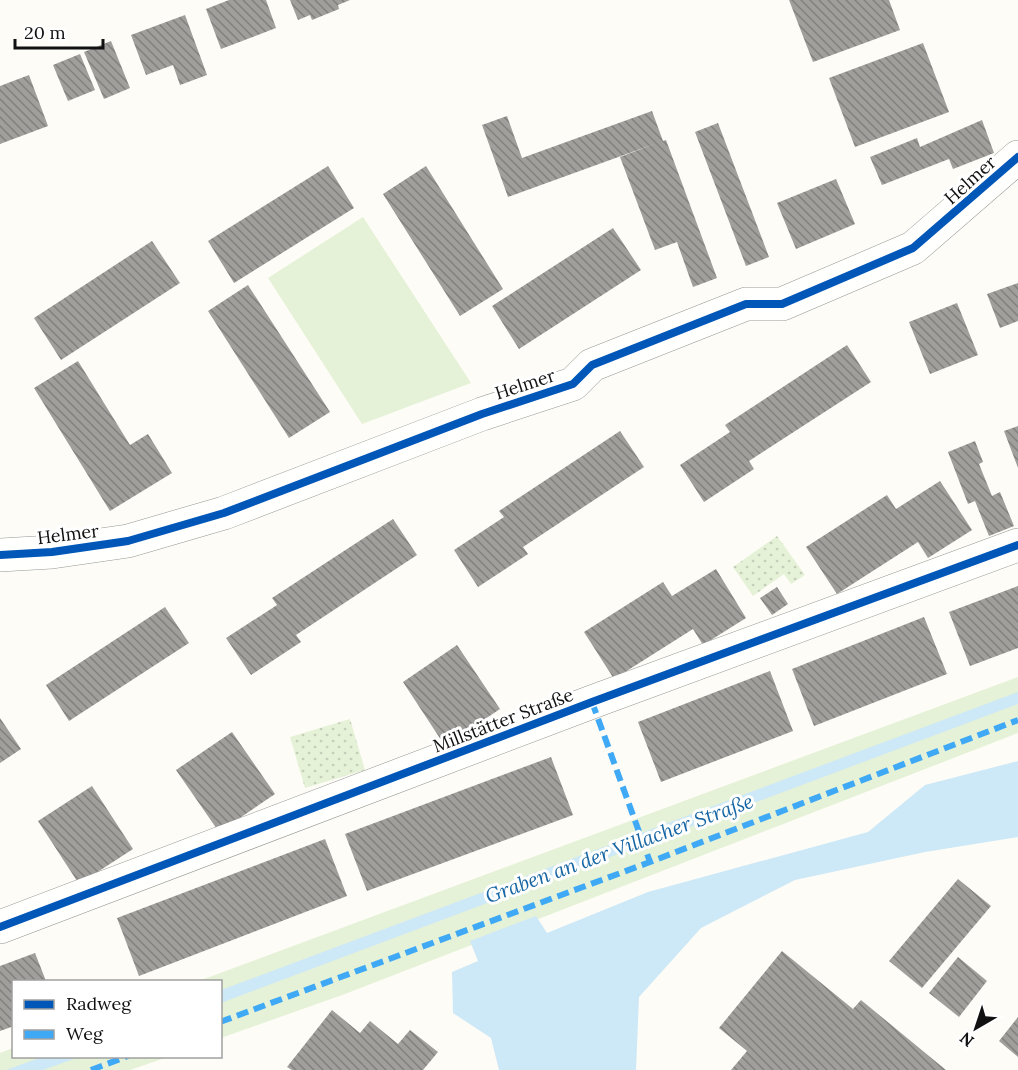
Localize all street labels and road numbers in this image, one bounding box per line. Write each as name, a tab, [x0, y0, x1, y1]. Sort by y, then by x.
street label: Helmer	[939, 151, 1001, 209]
street label: Helmer	[492, 363, 558, 405]
street label: Helmer	[36, 519, 100, 549]
street label: Millstätter Straße	[430, 683, 577, 757]

